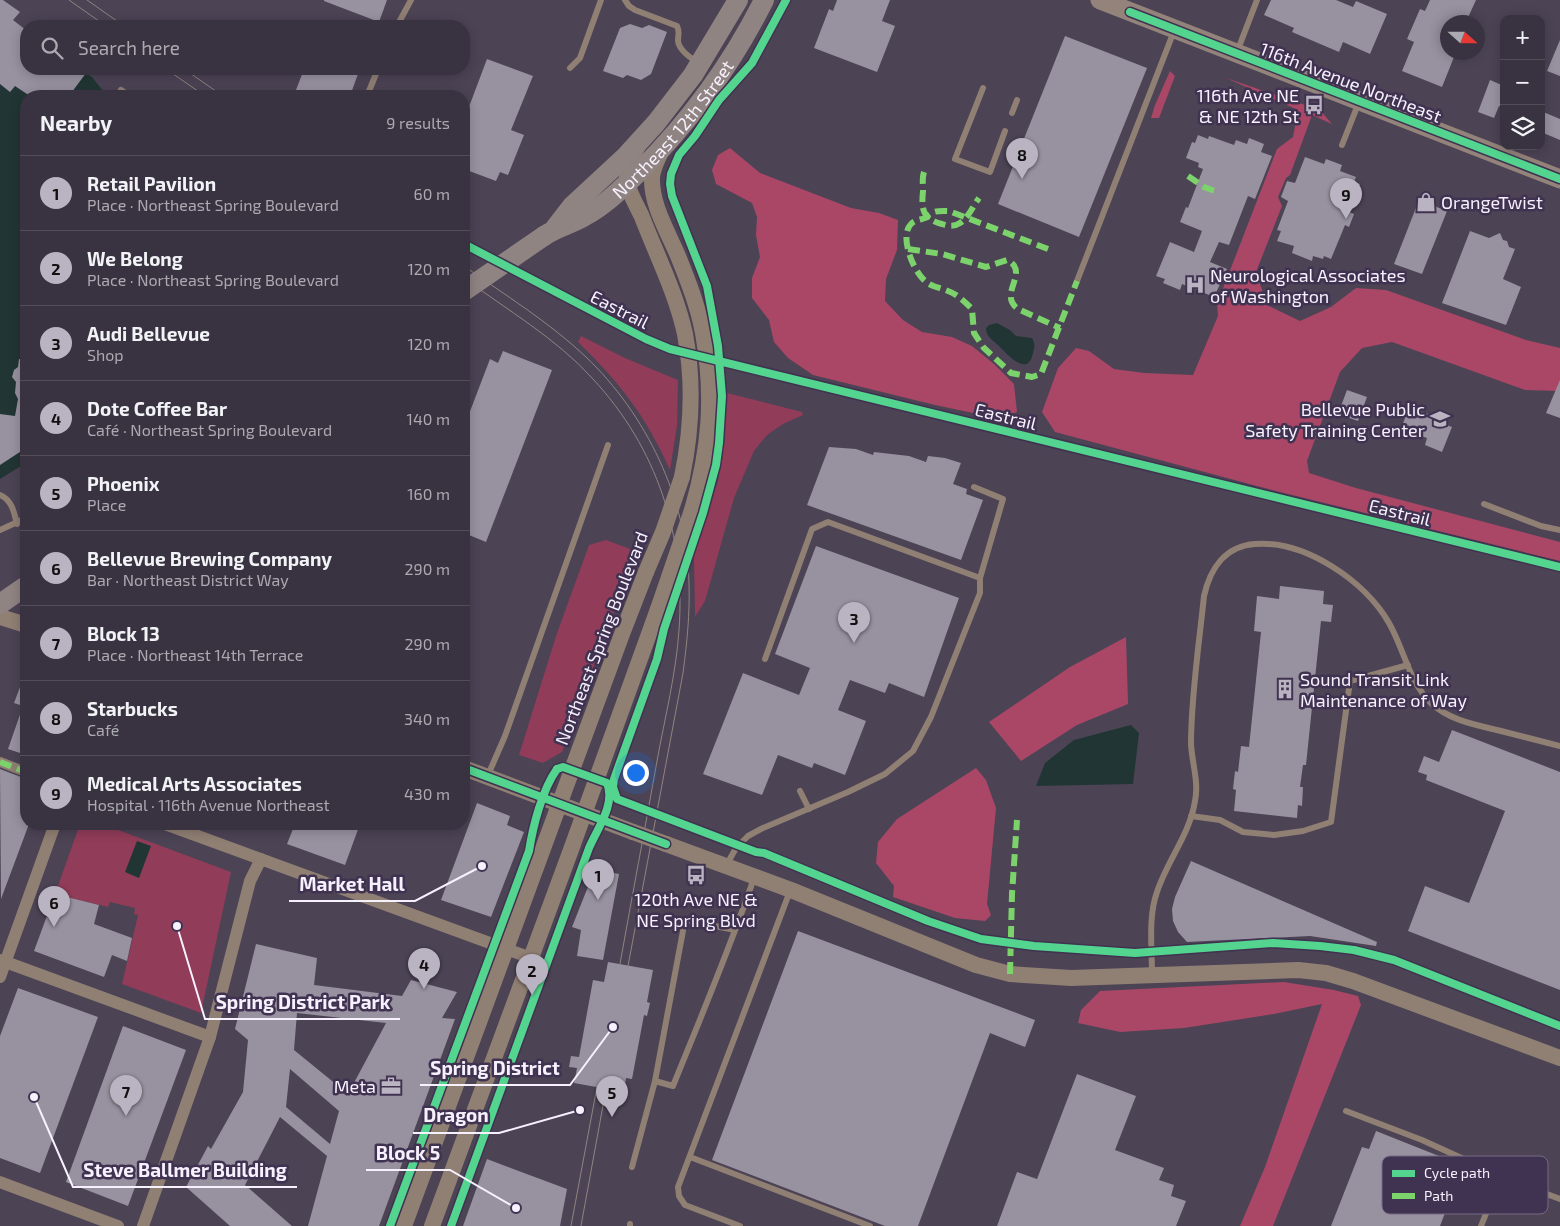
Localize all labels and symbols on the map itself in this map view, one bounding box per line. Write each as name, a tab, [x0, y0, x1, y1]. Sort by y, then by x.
north arrow	[1440, 15, 1485, 60]
street label: 116th Avenue Northeast	[1257, 37, 1445, 127]
street label: Northeast 12th Street	[607, 56, 738, 203]
place label: 116th Ave NE & NE 12th St	[1197, 84, 1299, 127]
bus stop icon: 116th Ave NE & NE 12th St	[1303, 94, 1325, 116]
pin: 8	[1006, 138, 1038, 179]
pin: 9	[1330, 178, 1362, 219]
shop icon: OrangeTwist	[1415, 191, 1437, 213]
place label: OrangeTwist	[1441, 191, 1543, 213]
place label: Neurological Associates of Washington	[1210, 264, 1406, 307]
hospital icon: Neurological Associates of Washington	[1184, 274, 1206, 296]
street label: Eastrail	[587, 285, 654, 333]
street label: Eastrail	[973, 398, 1040, 434]
place label: Bellevue Public Safety Training Center	[1245, 398, 1425, 441]
school or university icon: Bellevue Public Safety Training Center	[1429, 408, 1451, 430]
street label: Eastrail	[1367, 494, 1434, 530]
street label: Northeast Spring Boulevard	[550, 528, 652, 748]
pin: 3	[838, 602, 870, 643]
place label: Sound Transit Link Maintenance of Way	[1300, 668, 1467, 711]
building icon: Sound Transit Link Maintenance of Way	[1274, 678, 1296, 700]
your location	[623, 760, 649, 786]
pin: 1	[582, 859, 614, 900]
bus stop icon: 120th Ave NE & NE Spring Blvd	[685, 864, 707, 886]
callout: Market Hall	[289, 867, 415, 901]
text: Market Hall	[299, 872, 406, 895]
pin: 6	[38, 886, 70, 927]
place label: 120th Ave NE & NE Spring Blvd	[634, 888, 758, 931]
pin: 4	[408, 948, 440, 989]
pin: 2	[516, 954, 548, 995]
callout: Spring District Park	[205, 985, 400, 1019]
text: Spring District Park	[216, 990, 391, 1013]
callout: Spring District	[420, 1051, 570, 1085]
text: Spring District	[430, 1056, 560, 1079]
pin: 7	[110, 1075, 142, 1116]
place label: Meta	[334, 1075, 376, 1097]
office icon: Meta	[380, 1075, 402, 1097]
pin: 5	[596, 1076, 628, 1117]
callout: Dragon	[413, 1099, 499, 1133]
text: Dragon	[423, 1103, 489, 1126]
callout: Block 5	[366, 1136, 450, 1170]
text: Block 5	[376, 1141, 440, 1164]
callout: Steve Ballmer Building	[73, 1153, 297, 1187]
legend	[1382, 1156, 1548, 1214]
text: Steve Ballmer Building	[83, 1158, 287, 1181]
text: Cycle path	[1424, 1164, 1490, 1181]
text: Path	[1424, 1187, 1453, 1204]

